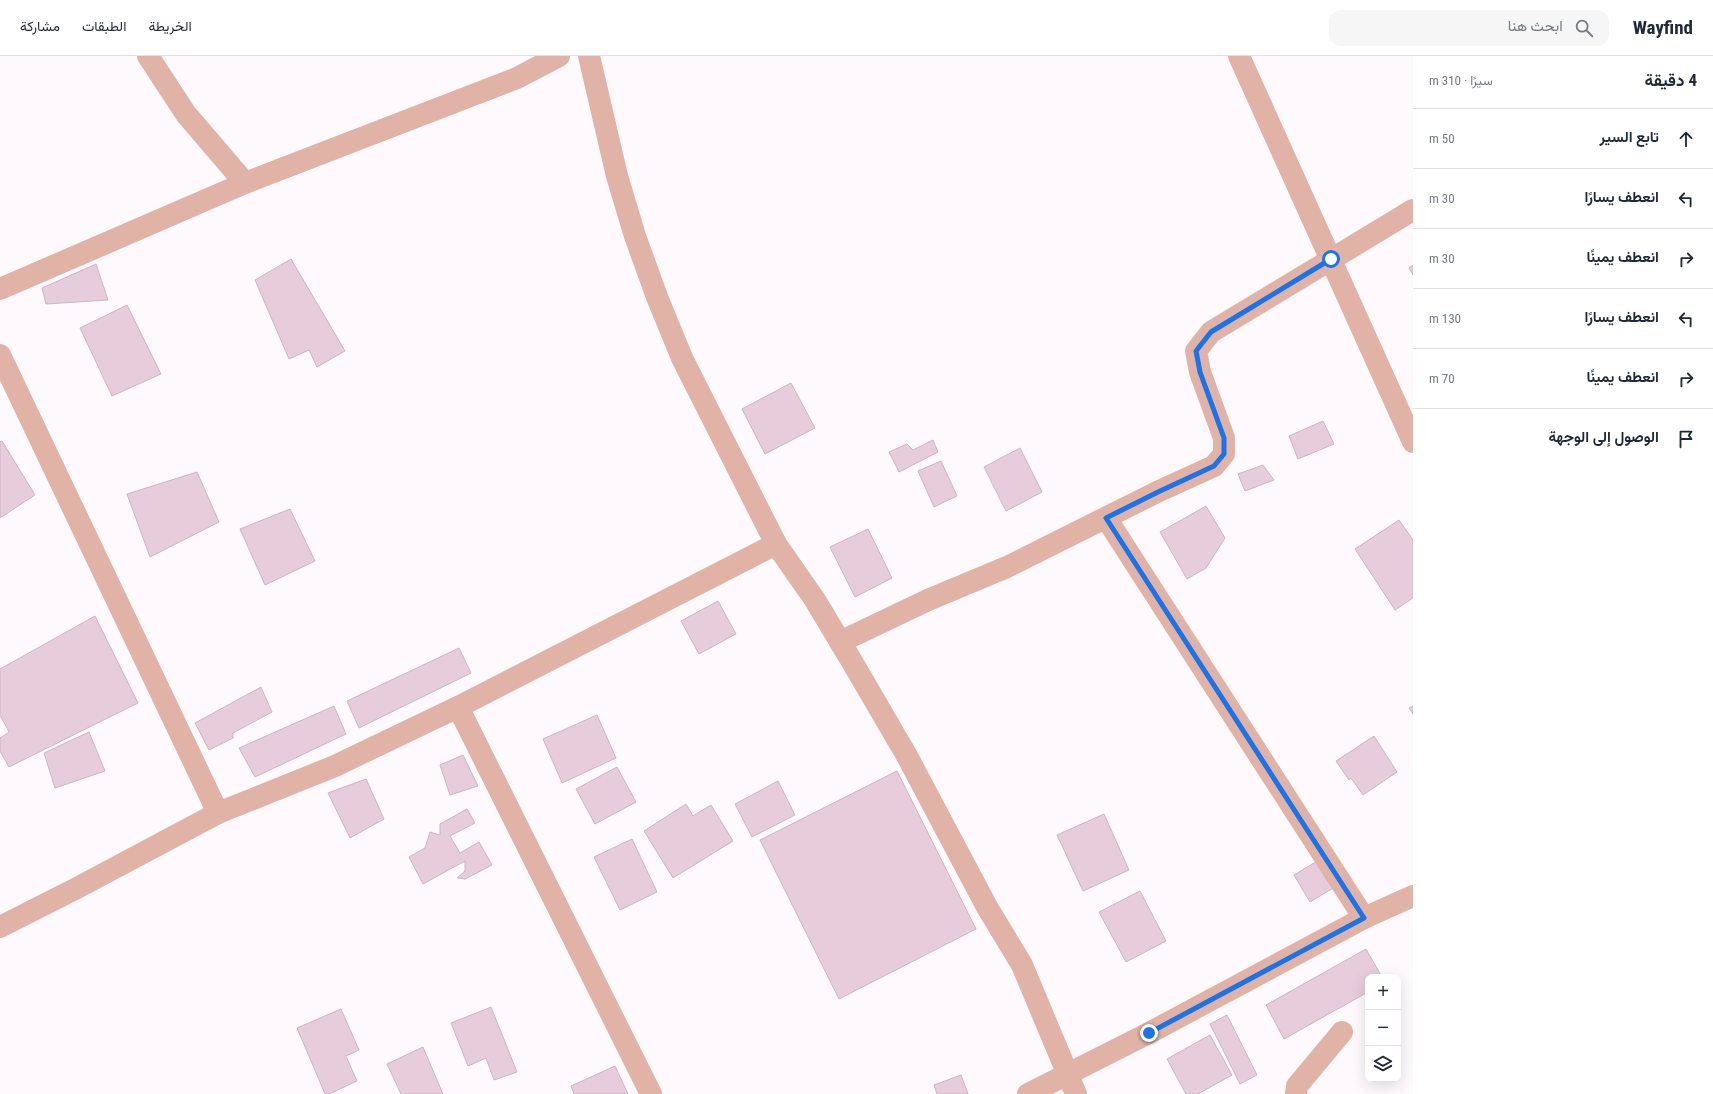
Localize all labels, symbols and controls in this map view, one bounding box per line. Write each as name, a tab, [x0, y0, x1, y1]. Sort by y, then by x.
search box	[1329, 10, 1609, 46]
text: Wayfind	[1633, 16, 1693, 39]
text: ابحث هنا	[1508, 17, 1563, 35]
icon: search	[1573, 17, 1595, 39]
text: مشاركة	[20, 18, 60, 34]
text: الطبقات	[82, 18, 126, 34]
text: الخريطة	[148, 18, 192, 34]
text: 4 دقيقة	[1644, 70, 1697, 90]
text: سيرًا · 310 m	[1429, 73, 1493, 88]
text: تابع السير	[1600, 128, 1659, 146]
icon: ahead	[1675, 128, 1697, 150]
text: 50 m	[1429, 131, 1455, 146]
text: انعطف يسارًا	[1585, 188, 1659, 206]
icon: left	[1675, 188, 1697, 210]
text: 30 m	[1429, 191, 1455, 206]
text: انعطف يمينًا	[1586, 248, 1659, 266]
icon: right	[1675, 248, 1697, 270]
route start	[1322, 250, 1340, 268]
text: 30 m	[1429, 251, 1455, 266]
text: انعطف يسارًا	[1585, 308, 1659, 326]
icon: left	[1675, 308, 1697, 330]
text: 130 m	[1429, 311, 1461, 326]
text: انعطف يمينًا	[1586, 368, 1659, 386]
icon: right	[1675, 368, 1697, 390]
text: 70 m	[1429, 371, 1455, 386]
text: الوصول إلى الوجهة	[1548, 428, 1659, 446]
icon: arrive	[1675, 428, 1697, 450]
map controls	[1365, 974, 1401, 1082]
button: +	[1365, 974, 1401, 1010]
button: −	[1365, 1010, 1401, 1046]
route end	[1140, 1024, 1158, 1042]
button: layers	[1365, 1046, 1401, 1082]

